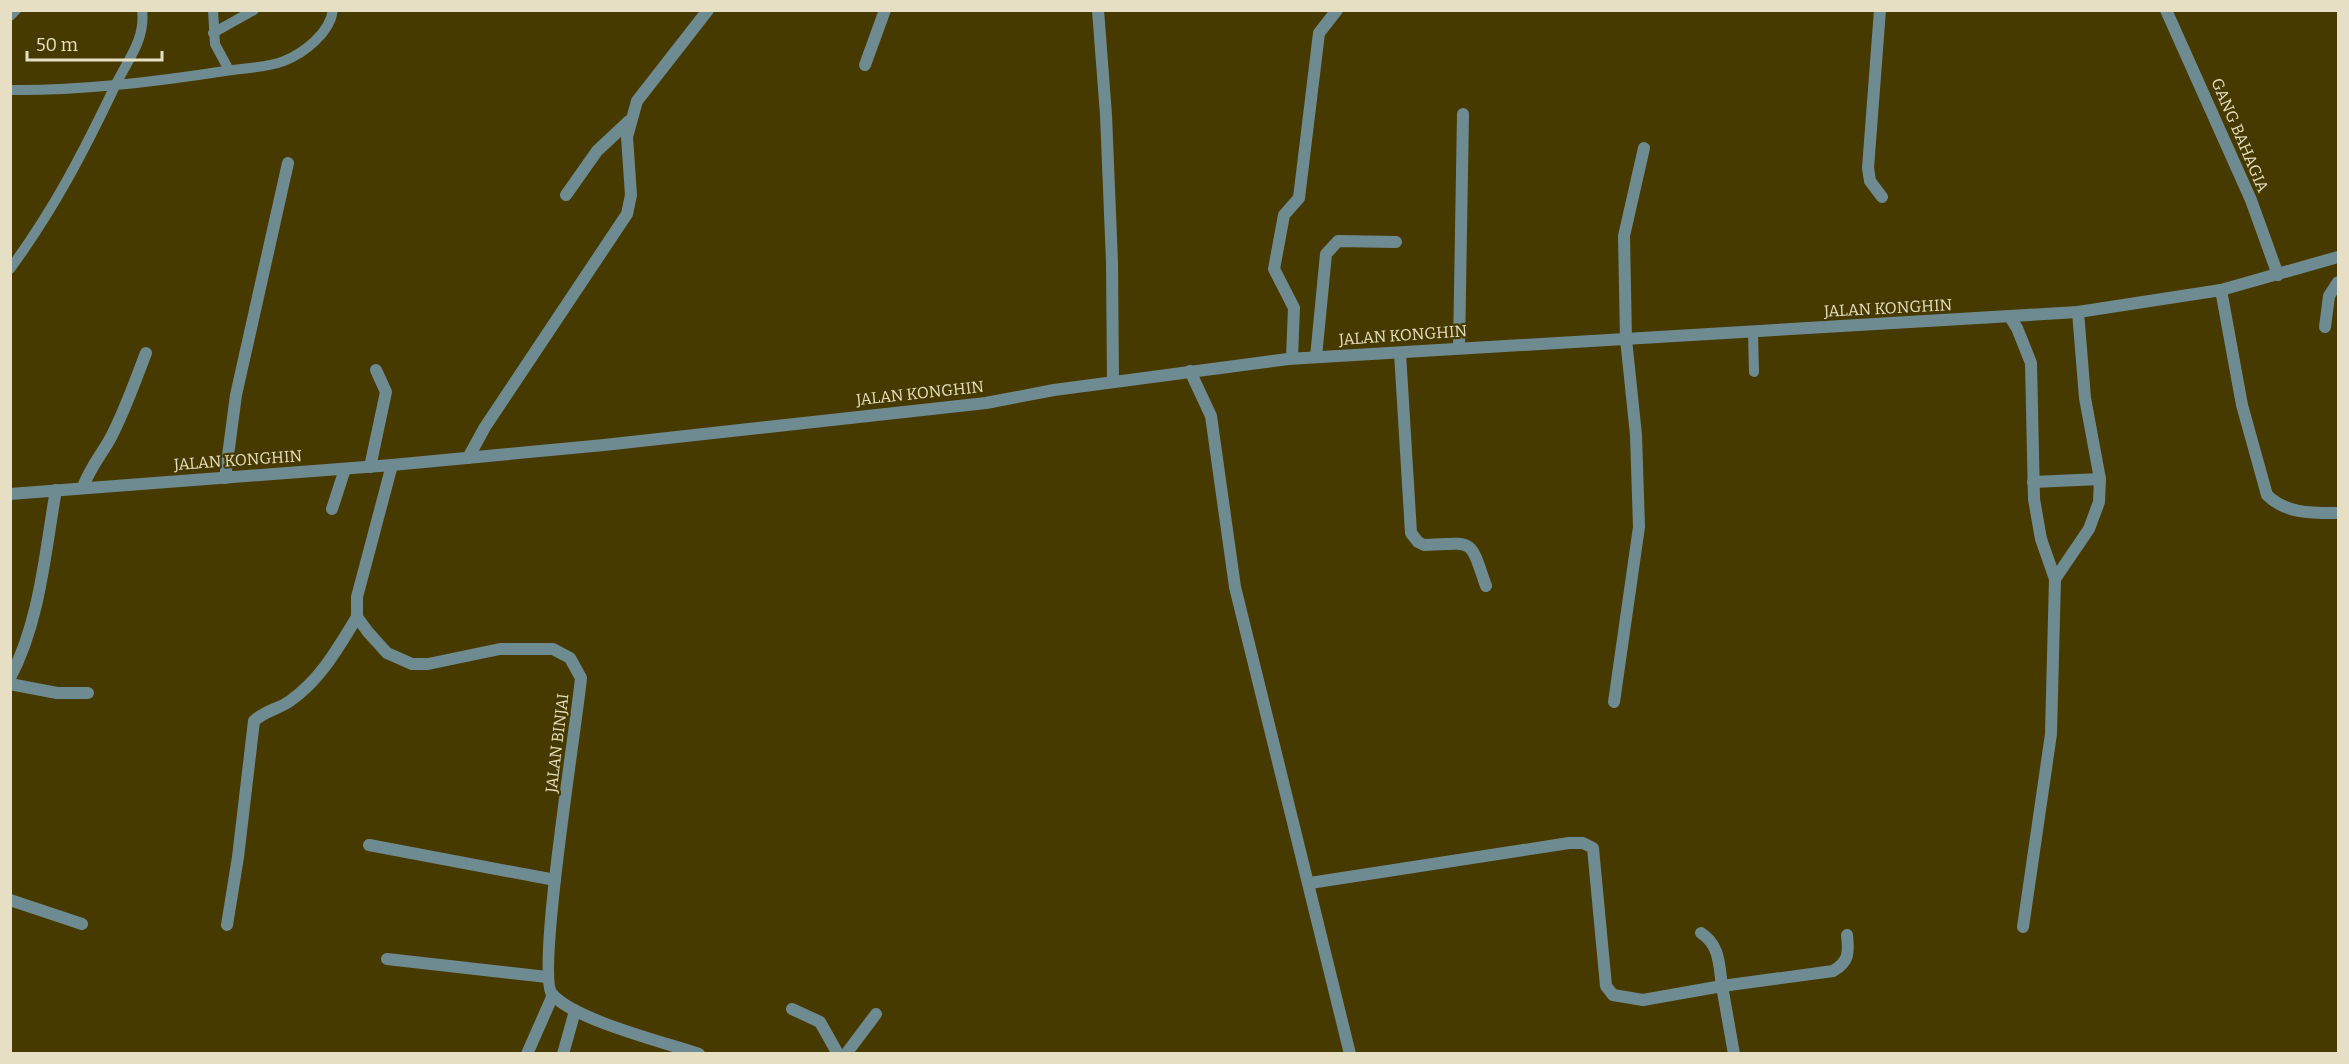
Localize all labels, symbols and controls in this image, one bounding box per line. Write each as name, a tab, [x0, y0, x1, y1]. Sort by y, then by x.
scale bar	[27, 24, 162, 62]
text: 50 m	[36, 34, 78, 56]
street label: GANG BAHAGIA	[2207, 75, 2273, 196]
street label: JALAN KONGHIN	[1822, 295, 1953, 321]
street label: JALAN KONGHIN	[1337, 321, 1468, 349]
street label: JALAN KONGHIN	[854, 377, 985, 409]
street label: JALAN KONGHIN	[172, 446, 303, 474]
street label: JALAN BINJAI	[541, 692, 573, 795]

